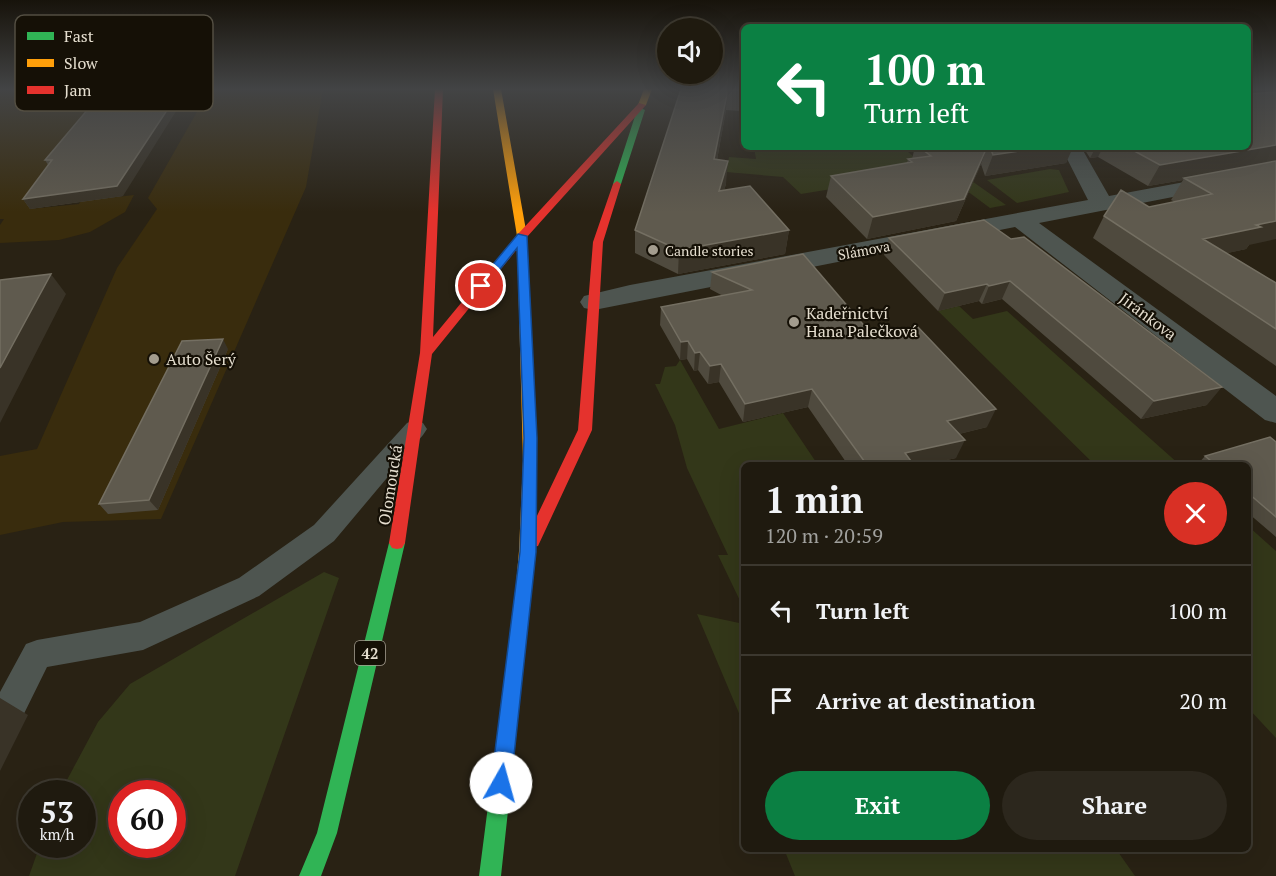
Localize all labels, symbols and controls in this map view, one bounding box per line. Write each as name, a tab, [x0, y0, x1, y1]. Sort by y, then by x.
legend	[15, 15, 213, 111]
map controls	[657, 18, 723, 84]
button: sound	[657, 18, 723, 84]
text: Fast	[64, 25, 94, 47]
text: 100 m	[864, 41, 985, 97]
icon: left	[765, 48, 843, 126]
text: Slow	[64, 52, 98, 74]
text: Jam	[64, 79, 92, 101]
text: Turn left	[864, 95, 969, 131]
street label: Slámova	[836, 236, 892, 264]
place label: Candle stories	[665, 241, 754, 260]
marker: Candle stories	[646, 243, 660, 257]
pin	[455, 260, 506, 311]
icon: arrive	[464, 269, 497, 302]
street label: Jiránkova	[1115, 287, 1181, 345]
place label: Kadeřnictví Hana Palečková	[806, 302, 918, 342]
marker: Kadeřnictví Hana Palečková	[787, 315, 801, 329]
place label: Auto Šerý	[166, 348, 237, 370]
marker: Auto Šerý	[147, 352, 161, 366]
street label: Olomoucká	[373, 443, 407, 527]
text: 1 min	[765, 476, 863, 523]
button: close	[1164, 482, 1227, 545]
text: 120 m · 20:59	[765, 522, 883, 549]
icon: left	[765, 594, 798, 627]
text: Turn left	[816, 596, 909, 625]
text: 100 m	[1167, 596, 1227, 625]
road number: 42	[355, 641, 385, 665]
icon: arrive	[765, 684, 798, 717]
text: Arrive at destination	[816, 686, 1035, 715]
text: 20 m	[1179, 686, 1227, 715]
position arrow	[469, 751, 533, 815]
button: Exit	[765, 771, 990, 840]
button: Share	[1002, 771, 1227, 840]
speed limit sign: 60	[108, 780, 186, 858]
text: 53	[40, 792, 74, 832]
text: km/h	[40, 824, 74, 844]

